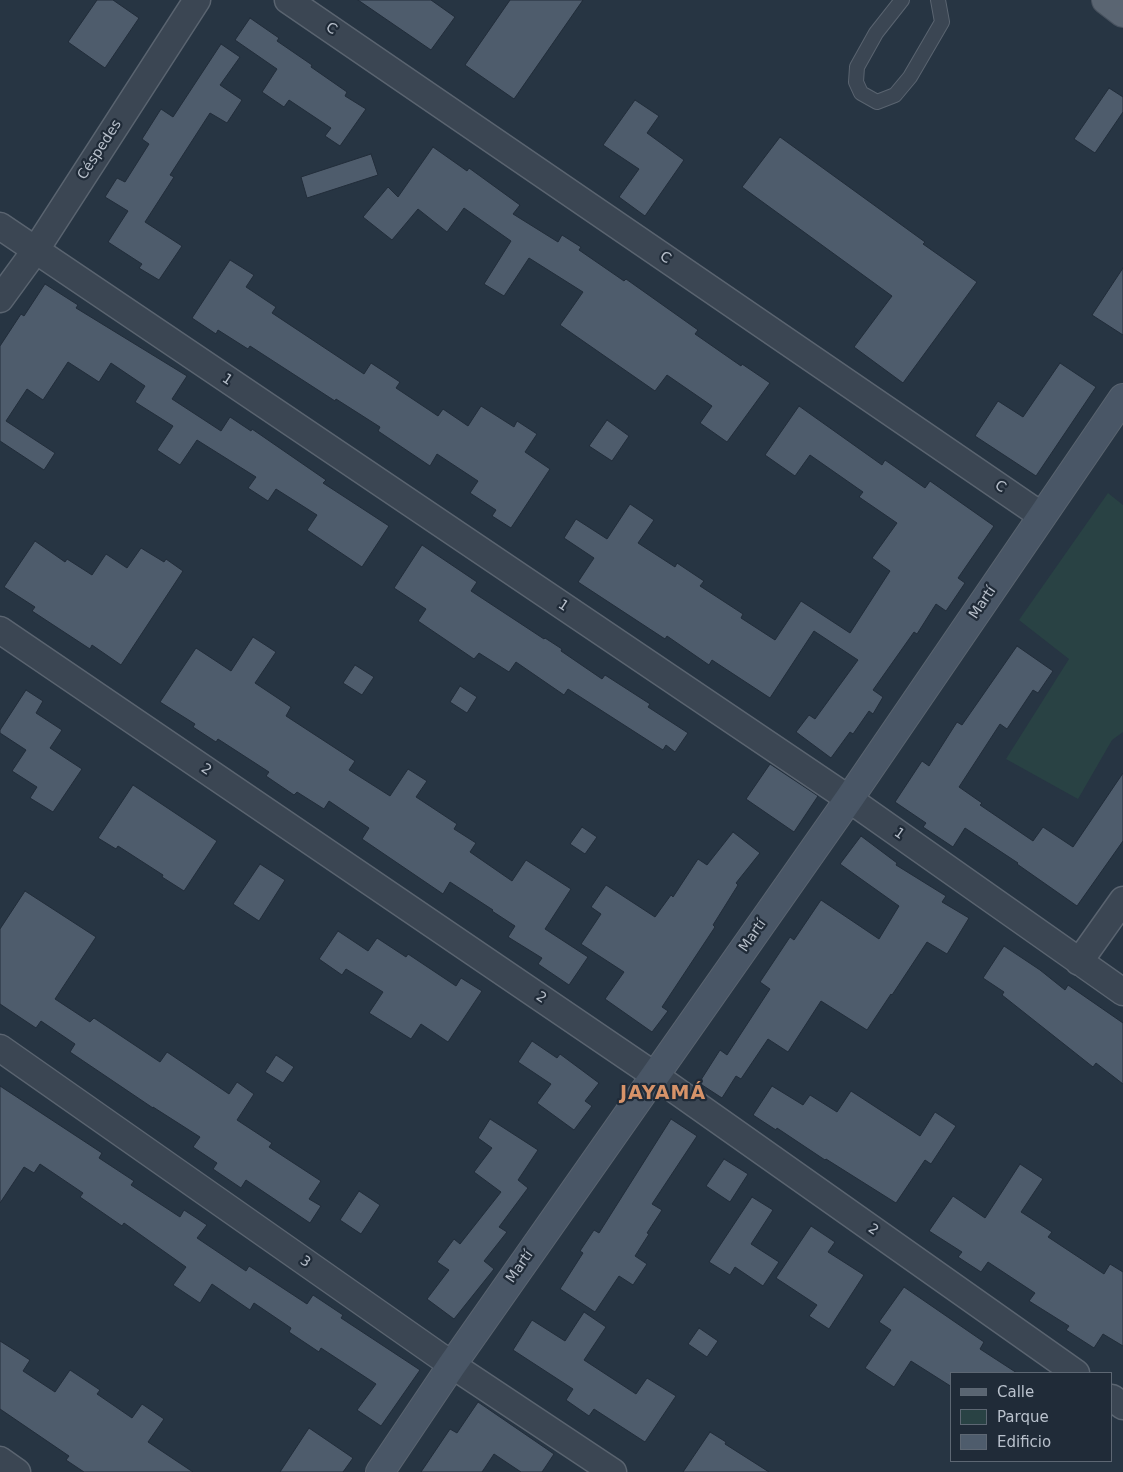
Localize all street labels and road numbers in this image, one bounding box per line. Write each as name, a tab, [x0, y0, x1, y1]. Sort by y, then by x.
street label: C	[322, 19, 340, 39]
street label: Céspedes	[74, 117, 126, 183]
street label: C	[656, 248, 674, 268]
street label: 1	[219, 371, 235, 389]
street label: C	[991, 477, 1009, 497]
street label: Martí	[966, 583, 1000, 623]
street label: 1	[555, 597, 571, 615]
street label: 2	[198, 761, 214, 779]
street label: 1	[891, 825, 907, 843]
street label: Martí	[736, 917, 770, 955]
street label: 2	[533, 989, 549, 1007]
street label: 2	[865, 1221, 881, 1239]
street label: Martí	[503, 1248, 537, 1286]
street label: 3	[297, 1253, 313, 1271]

